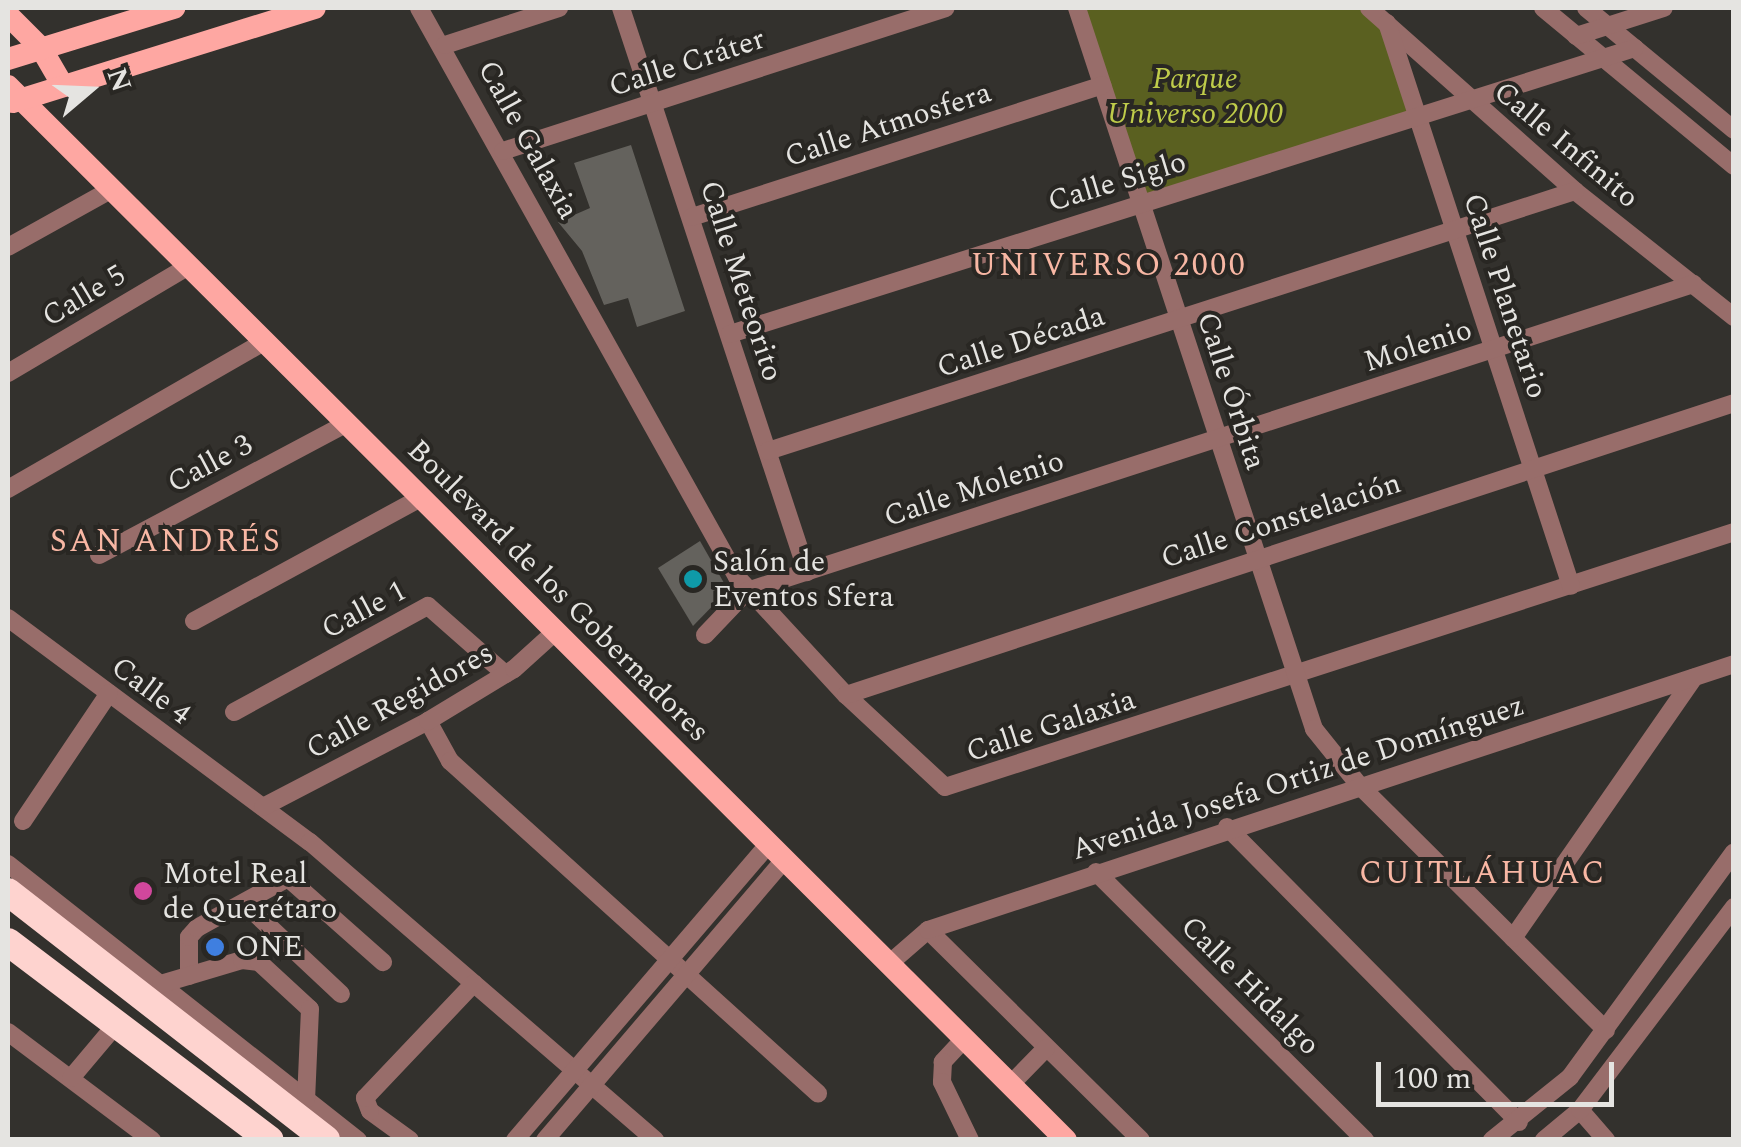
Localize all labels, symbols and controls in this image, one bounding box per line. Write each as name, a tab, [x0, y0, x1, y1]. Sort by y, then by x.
street label: Calle Cráter	[605, 21, 769, 105]
north arrow	[40, 40, 140, 140]
street label: Calle Galaxia	[470, 54, 586, 226]
park label: Parque Universo 2000	[1107, 61, 1283, 132]
text: N	[95, 62, 143, 98]
street label: Calle Infinito	[1486, 74, 1646, 216]
street label: Calle Atmosfera	[780, 75, 996, 175]
street label: Calle Siglo	[1044, 144, 1190, 220]
street label: Calle Meteorito	[692, 176, 790, 386]
street label: Calle Planetario	[1455, 189, 1555, 403]
district label: UNIVERSO 2000	[971, 247, 1247, 285]
street label: Calle 5	[36, 257, 132, 335]
street label: Calle Década	[933, 298, 1109, 386]
street label: Calle Órbita	[1189, 308, 1273, 474]
street label: Molenio	[1360, 312, 1476, 380]
street label: Calle 3	[161, 427, 259, 501]
street label: Boulevard de los Gobernadores	[399, 432, 717, 750]
street label: Calle Molenio	[879, 443, 1069, 535]
street label: Calle Constelación	[1157, 465, 1405, 577]
district label: SAN ANDRÉS	[50, 523, 282, 561]
place label: Salón de Eventos Sfera	[713, 544, 894, 614]
marker: Salón de Eventos Sfera	[682, 568, 704, 590]
street label: Calle 1	[315, 573, 413, 647]
street label: Calle Regidores	[300, 635, 500, 767]
street label: Calle 4	[104, 649, 198, 733]
street label: Calle Galaxia	[962, 682, 1140, 770]
street label: Avenida Josefa Ortiz de Domínguez	[1067, 688, 1529, 868]
district label: CUITLÁHUAC	[1359, 855, 1607, 893]
place label: Motel Real de Querétaro	[163, 856, 337, 926]
marker: Motel Real de Querétaro	[132, 880, 154, 902]
street label: Calle Hidalgo	[1173, 909, 1327, 1063]
place label: ONE	[235, 929, 302, 965]
marker: ONE	[204, 936, 226, 958]
scale bar	[1381, 1042, 1618, 1104]
text: 100 m	[1393, 1056, 1471, 1102]

